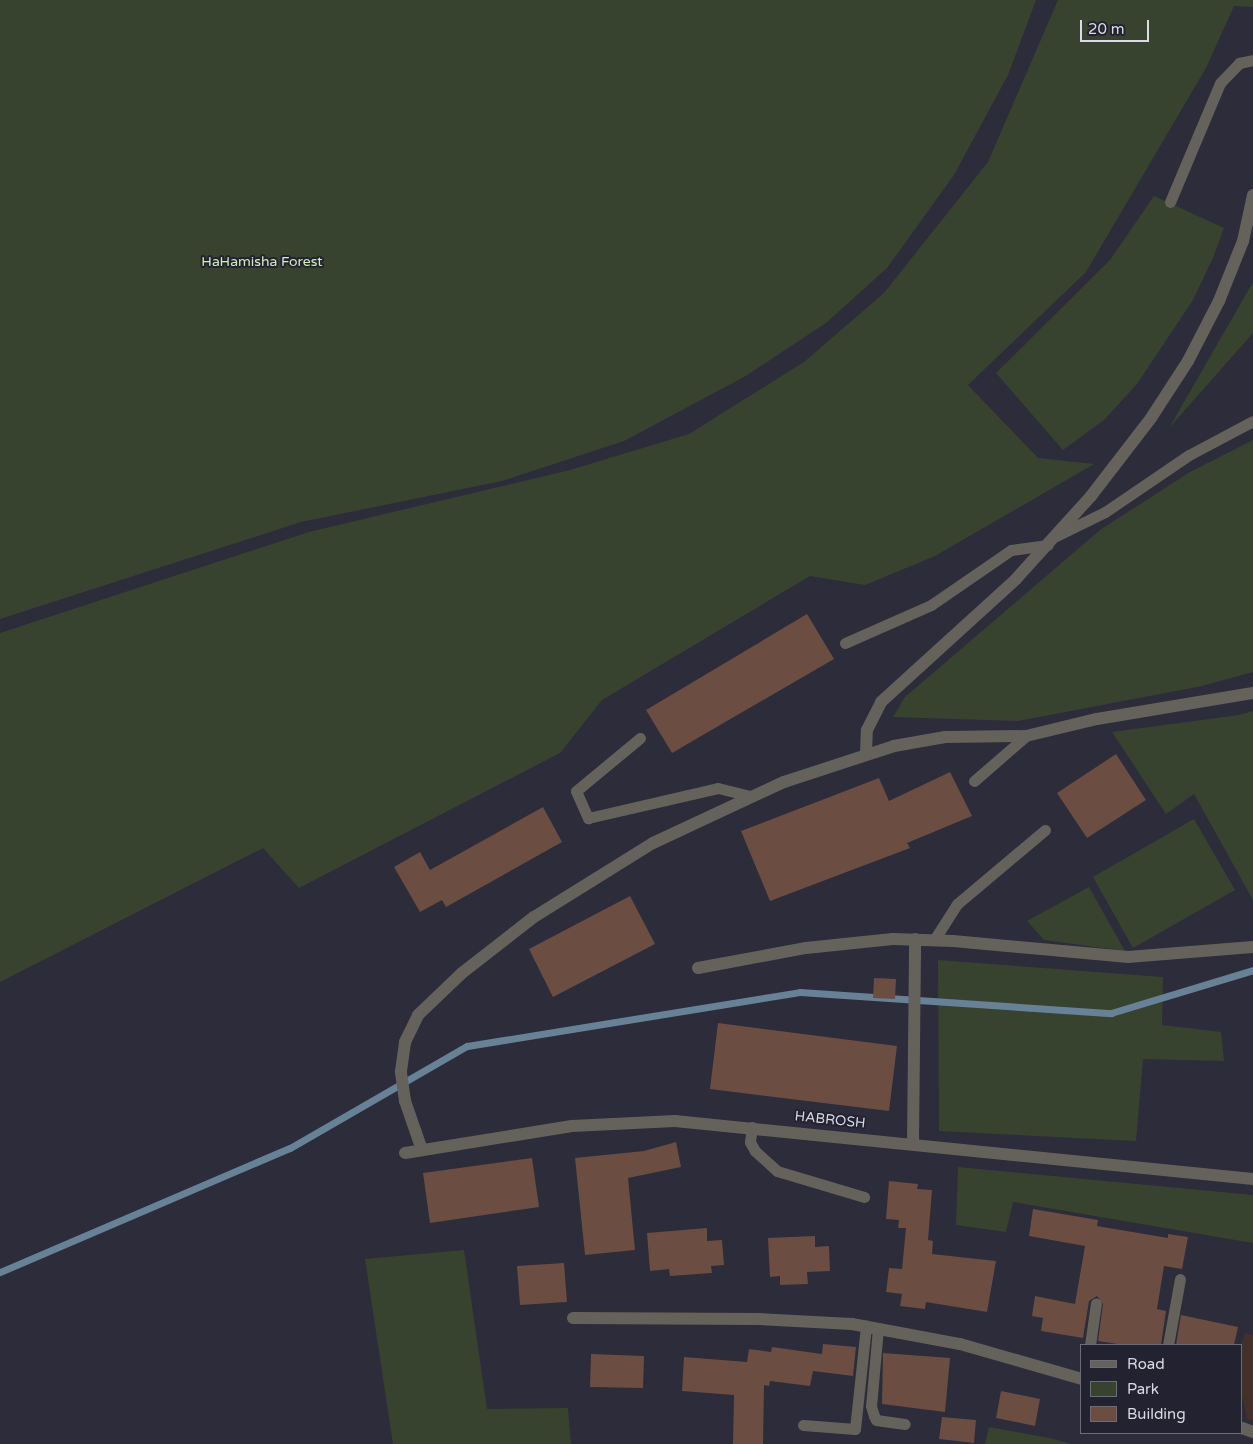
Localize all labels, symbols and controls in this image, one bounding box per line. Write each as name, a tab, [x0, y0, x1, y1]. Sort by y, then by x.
scale bar	[1083, 10, 1152, 42]
text: 20 m	[1088, 20, 1125, 38]
park label: HaHamisha Forest	[201, 254, 323, 270]
street label: HABROSH	[794, 1108, 866, 1132]
legend	[1080, 1344, 1243, 1434]
text: Road	[1127, 1355, 1165, 1373]
text: Park	[1127, 1380, 1159, 1398]
text: Building	[1127, 1405, 1186, 1423]

